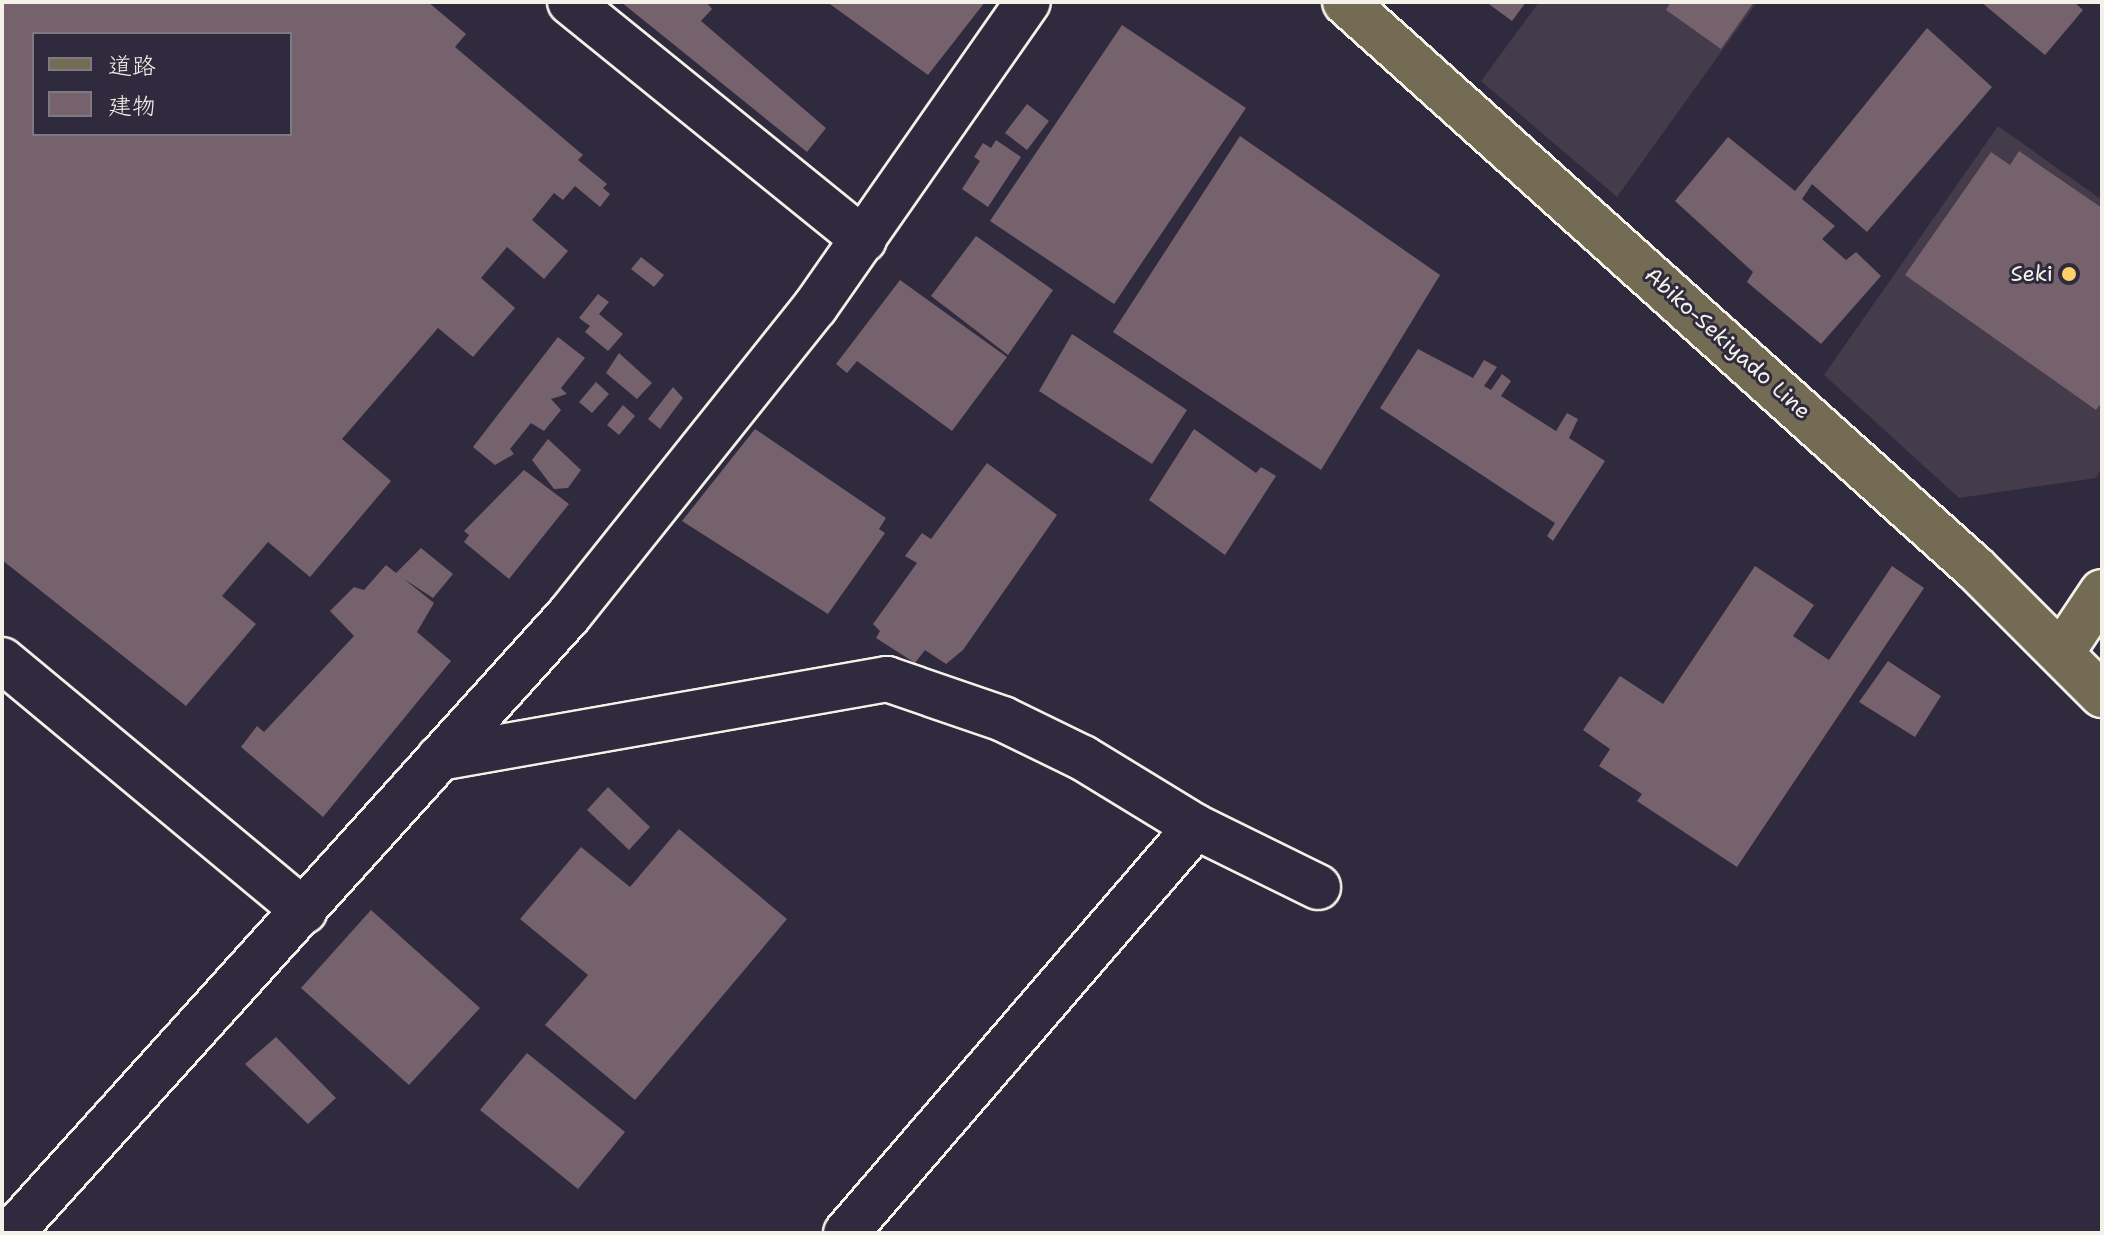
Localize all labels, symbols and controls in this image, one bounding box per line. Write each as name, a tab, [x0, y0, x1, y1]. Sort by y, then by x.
legend	[32, 32, 292, 136]
text: 道路	[108, 50, 156, 82]
text: 建物	[108, 90, 156, 122]
place label: Seki	[2010, 261, 2053, 287]
street label: Abiko-Sekiyado Line	[1640, 262, 1816, 424]
marker: Seki	[2060, 265, 2078, 283]

